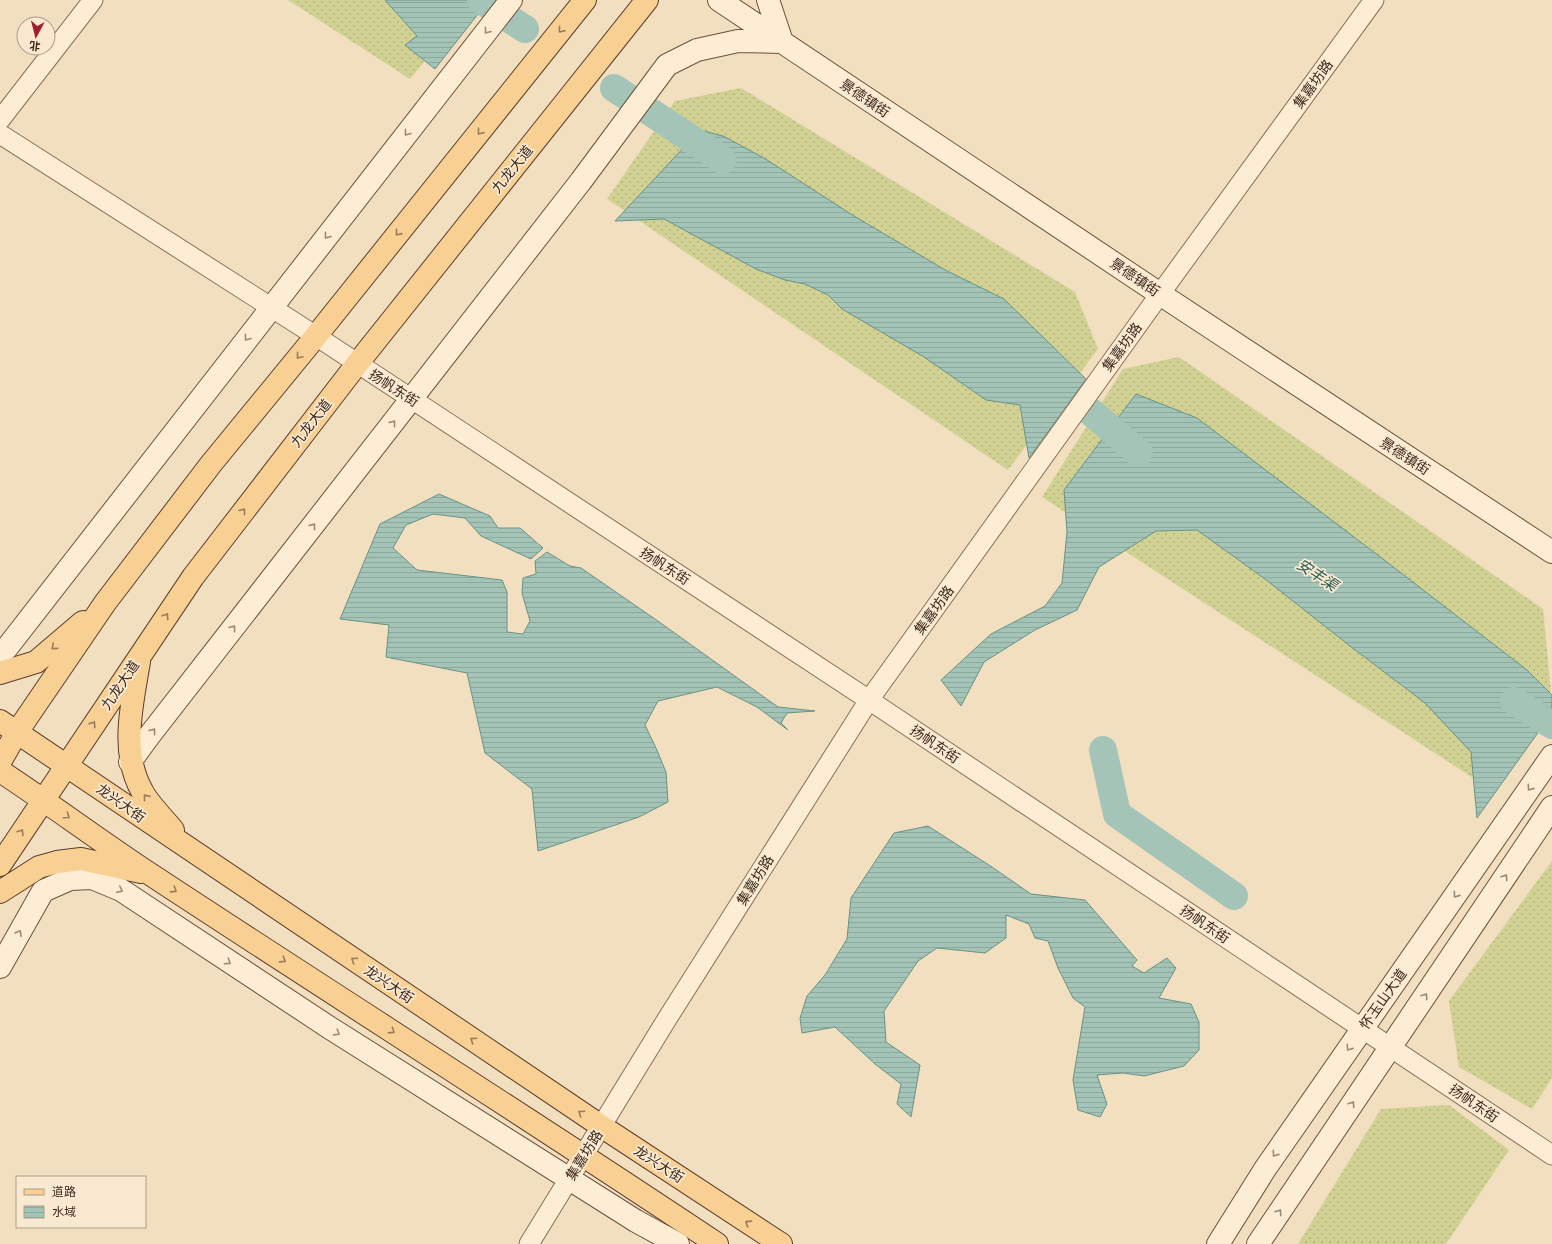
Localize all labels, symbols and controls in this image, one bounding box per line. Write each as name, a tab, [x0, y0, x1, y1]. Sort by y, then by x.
north arrow	[16, 16, 56, 56]
one-way arrow	[485, 26, 492, 33]
one-way arrow	[559, 26, 566, 33]
text: 北	[28, 38, 41, 54]
street label: 集嘉坊路	[1288, 55, 1337, 112]
street label: 景德镇街	[837, 74, 894, 121]
one-way arrow	[477, 127, 484, 134]
one-way arrow	[405, 129, 412, 136]
street label: 九龙大道	[487, 141, 537, 196]
one-way arrow	[396, 229, 403, 236]
one-way arrow	[325, 231, 332, 238]
street label: 景德镇街	[1107, 253, 1164, 300]
street label: 集嘉坊路	[1097, 318, 1146, 375]
one-way arrow	[245, 334, 252, 341]
one-way arrow	[297, 352, 304, 359]
street label: 扬帆东街	[366, 364, 423, 411]
street label: 九龙大道	[286, 395, 335, 451]
one-way arrow	[388, 421, 395, 428]
street label: 景德镇街	[1377, 432, 1434, 479]
one-way arrow	[239, 509, 246, 516]
one-way arrow	[308, 523, 315, 530]
street label: 扬帆东街	[637, 542, 694, 589]
water label: 安丰渠	[1293, 554, 1344, 596]
street label: 集嘉坊路	[909, 581, 958, 638]
one-way arrow	[161, 613, 169, 620]
one-way arrow	[228, 626, 235, 633]
one-way arrow	[51, 642, 59, 649]
street label: 九龙大道	[96, 656, 143, 713]
street label: 扬帆东街	[907, 720, 964, 767]
one-way arrow	[89, 721, 96, 728]
one-way arrow	[148, 728, 155, 735]
street label: 龙兴大街	[93, 779, 150, 826]
one-way arrow	[1528, 784, 1535, 791]
one-way arrow	[144, 795, 151, 802]
one-way arrow	[63, 811, 70, 818]
one-way arrow	[17, 829, 24, 836]
street label: 集嘉坊路	[732, 851, 777, 909]
one-way arrow	[1500, 874, 1507, 881]
one-way arrow	[116, 885, 123, 893]
one-way arrow	[170, 885, 177, 892]
one-way arrow	[1453, 891, 1461, 898]
street label: 扬帆东街	[1177, 900, 1234, 947]
one-way arrow	[15, 930, 22, 937]
one-way arrow	[279, 955, 286, 962]
one-way arrow	[224, 957, 231, 965]
one-way arrow	[351, 957, 358, 965]
street label: 龙兴大街	[361, 960, 418, 1007]
street label: 怀玉山大道	[1355, 965, 1410, 1033]
one-way arrow	[1420, 993, 1428, 1000]
one-way arrow	[388, 1026, 395, 1033]
one-way arrow	[333, 1028, 340, 1035]
one-way arrow	[470, 1037, 477, 1045]
one-way arrow	[1347, 1043, 1354, 1050]
street label: 扬帆东街	[1446, 1079, 1503, 1126]
one-way arrow	[1347, 1101, 1355, 1108]
one-way arrow	[578, 1110, 585, 1118]
street label: 集嘉坊路	[561, 1126, 606, 1184]
street label: 龙兴大街	[631, 1140, 688, 1187]
one-way arrow	[1273, 1150, 1280, 1157]
legend	[16, 1176, 146, 1228]
text: 道路	[52, 1184, 76, 1199]
text: 水域	[52, 1204, 76, 1219]
one-way arrow	[1275, 1209, 1282, 1216]
one-way arrow	[745, 1220, 752, 1227]

